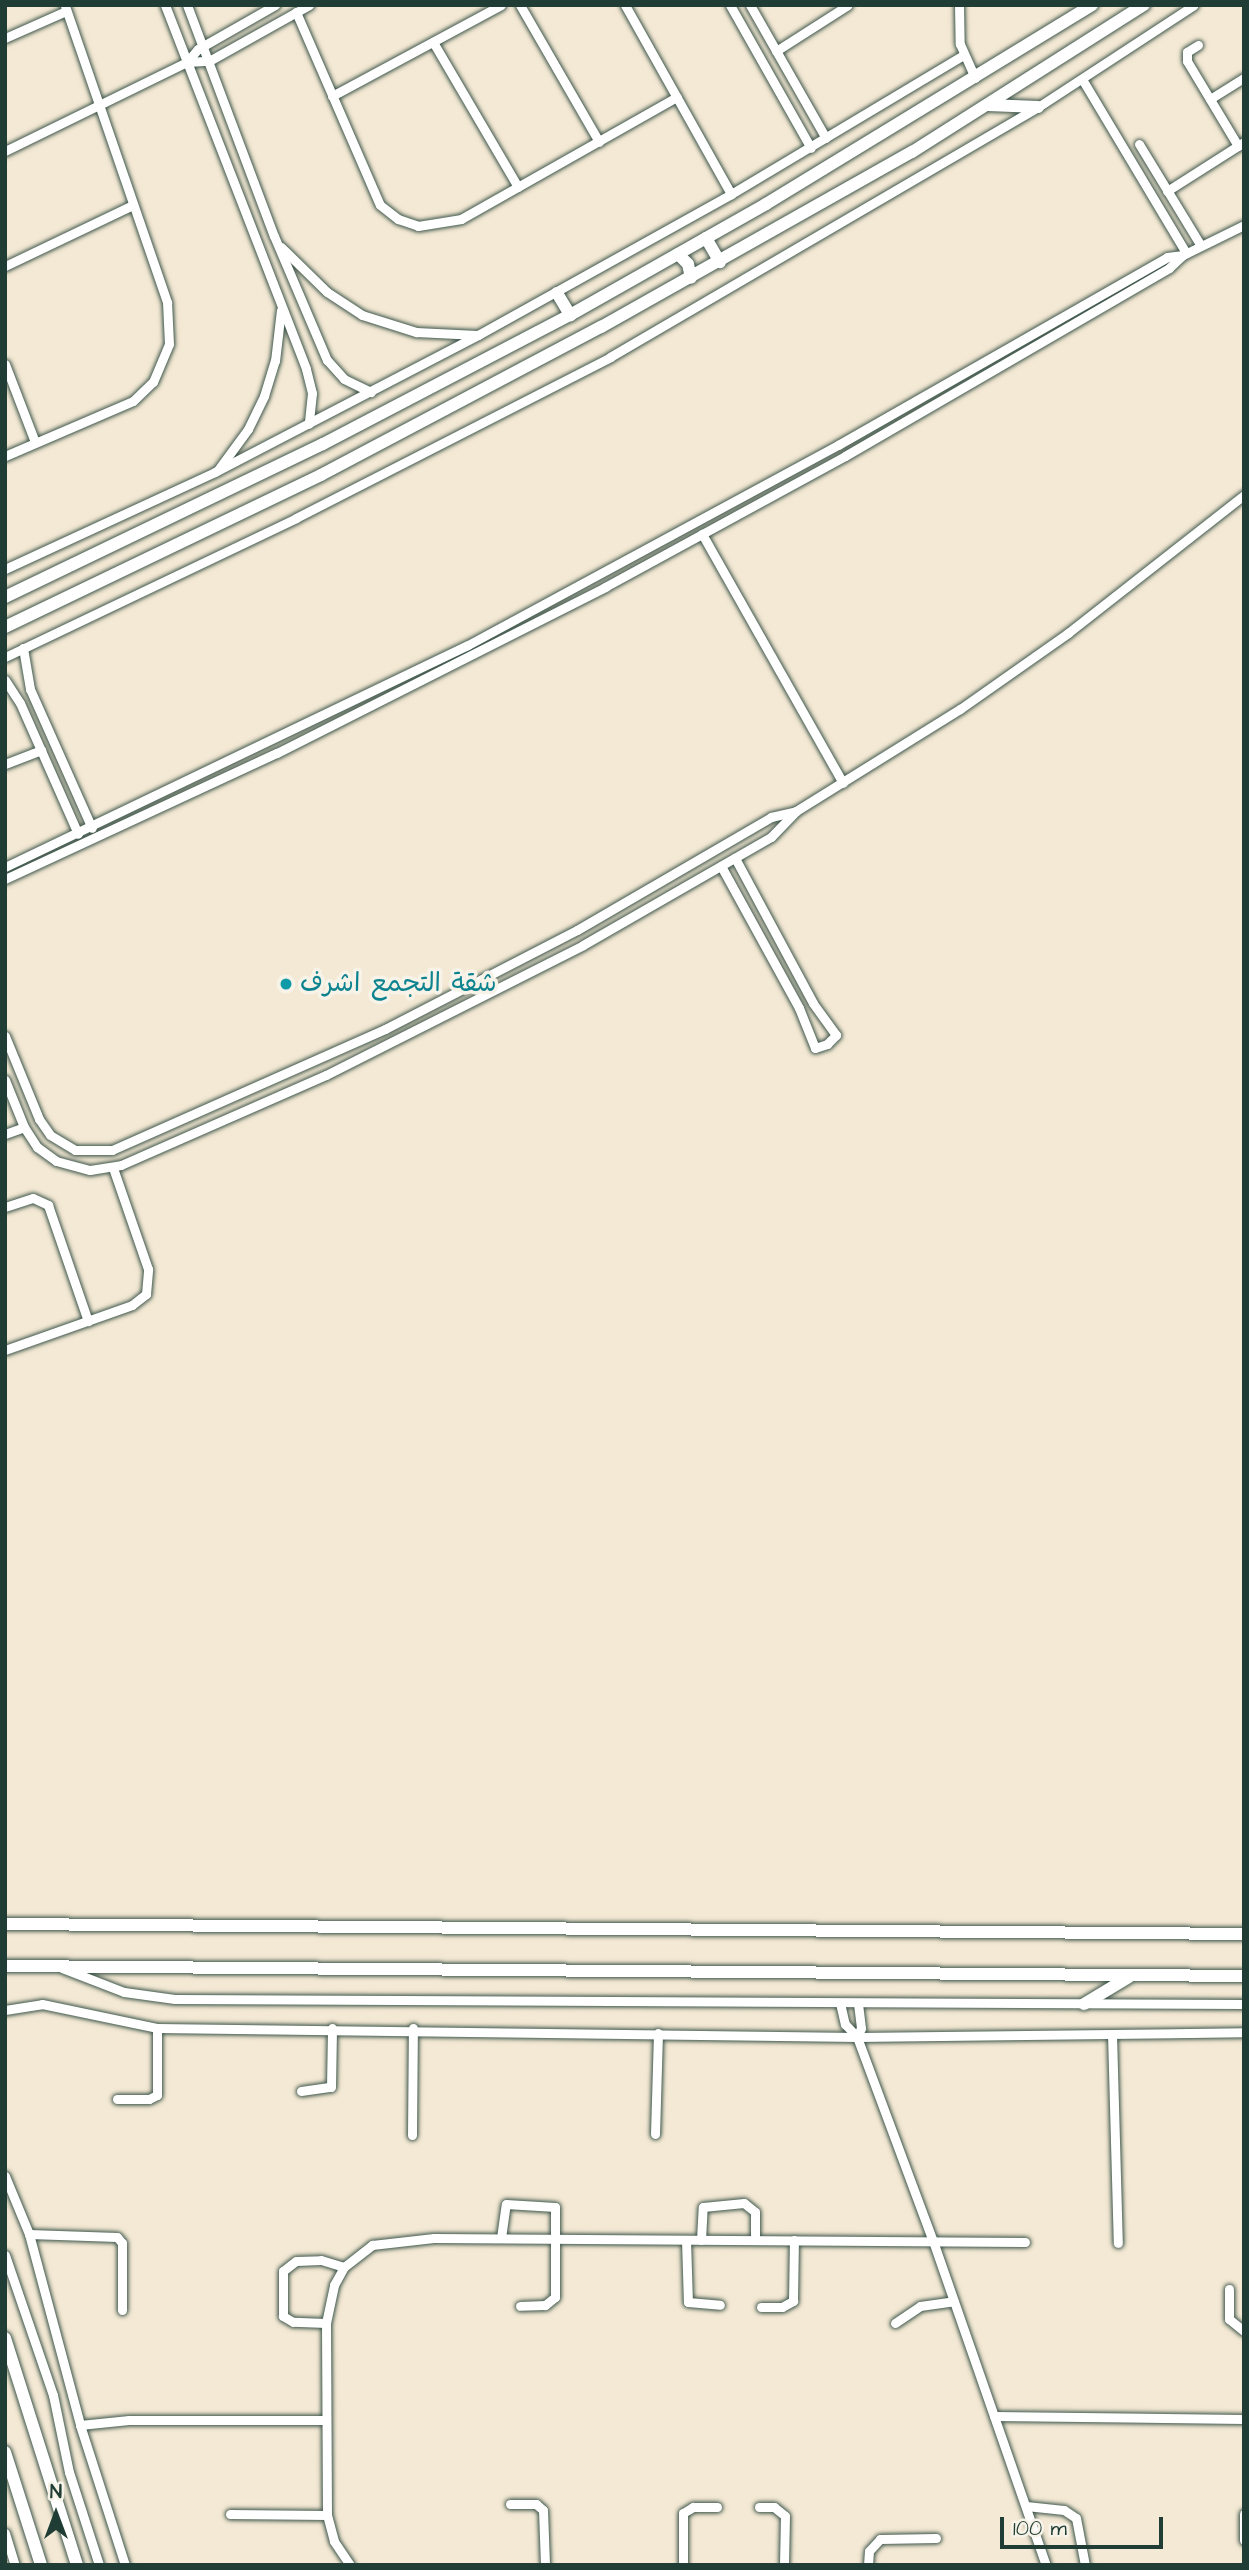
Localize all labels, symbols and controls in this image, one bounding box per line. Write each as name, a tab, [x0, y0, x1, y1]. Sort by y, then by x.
place label: شقة التجمع اشرف	[300, 968, 497, 1000]
marker: شقة التجمع اشرف	[278, 976, 294, 992]
north arrow	[21, 2479, 91, 2549]
text: N	[50, 2479, 62, 2506]
scale bar	[1004, 2504, 1167, 2548]
text: 100 m	[1013, 2514, 1067, 2543]

